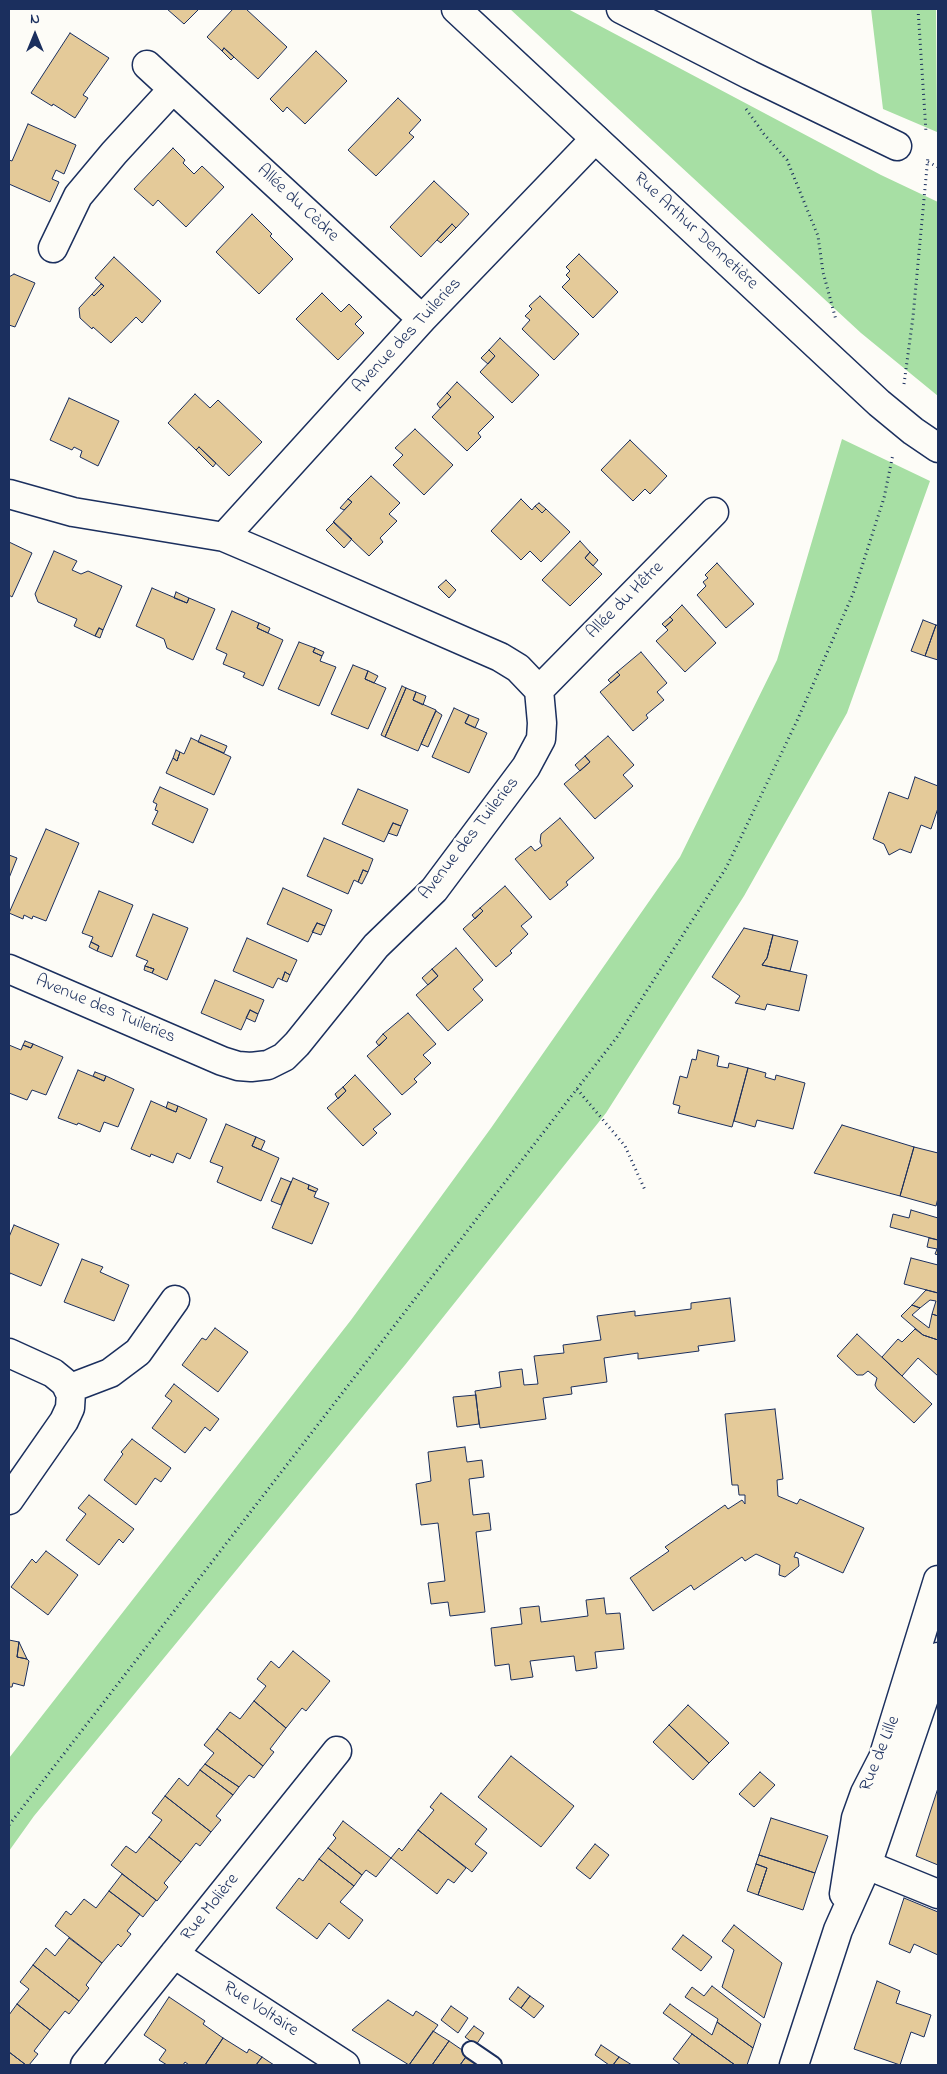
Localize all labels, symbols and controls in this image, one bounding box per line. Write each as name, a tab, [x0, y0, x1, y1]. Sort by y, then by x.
text: N	[30, 9, 40, 30]
north arrow	[10, 10, 60, 60]
street label: Allée du Cèdre	[251, 161, 343, 247]
street label: Rue Arthur Dennetière	[628, 169, 762, 295]
street label: Avenue des Tuileries	[349, 274, 467, 398]
street label: Allée du Hêtre	[583, 558, 669, 644]
street label: Avenue des Tuileries	[415, 773, 525, 905]
street label: Avenue des Tuileries	[32, 971, 178, 1049]
street label: Rue de Lille	[856, 1713, 906, 1795]
street label: Rue Molière	[177, 1870, 245, 1946]
street label: Rue Voltaire	[218, 1978, 302, 2042]

